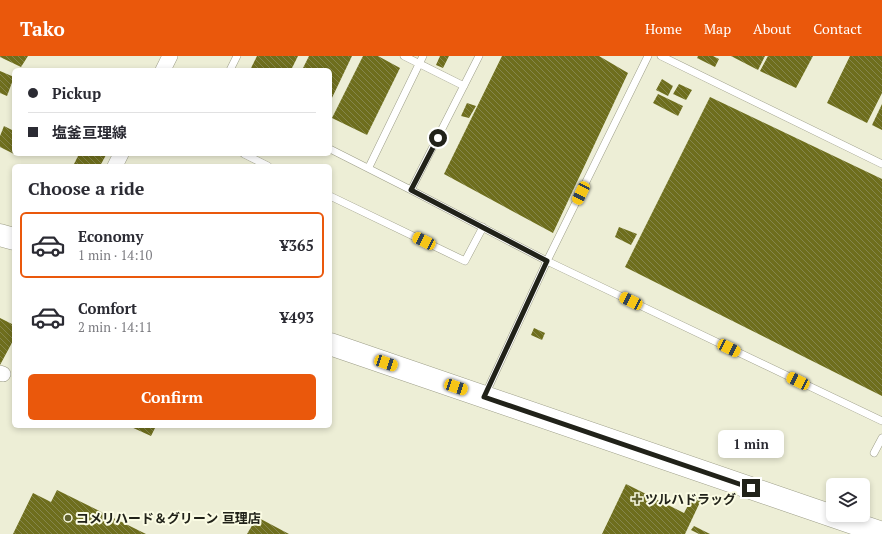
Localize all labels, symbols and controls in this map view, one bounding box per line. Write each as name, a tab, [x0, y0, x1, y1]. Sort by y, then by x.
text: Tako	[20, 16, 65, 41]
text: Home	[645, 19, 682, 38]
text: Map	[704, 19, 731, 38]
text: About	[753, 19, 791, 38]
text: Contact	[813, 19, 862, 38]
text: Pickup	[52, 83, 101, 103]
text: 塩釜亘理線	[52, 122, 127, 142]
route start	[429, 129, 447, 147]
text: Choose a ride	[28, 176, 144, 200]
car	[570, 180, 592, 206]
text: Economy	[78, 226, 143, 246]
icon: car	[30, 227, 66, 263]
car	[411, 230, 437, 252]
text: ¥365	[280, 235, 314, 255]
text: 1 min · 14:10	[78, 246, 152, 264]
car	[618, 290, 644, 312]
text: Comfort	[78, 298, 137, 318]
icon: car	[30, 299, 66, 335]
text: ¥493	[280, 307, 314, 327]
text: 2 min · 14:11	[78, 318, 152, 336]
car	[716, 337, 742, 359]
car	[373, 353, 399, 373]
car	[785, 370, 811, 392]
button: Confirm	[28, 374, 316, 420]
car	[443, 377, 469, 397]
callout: 1 min	[718, 430, 784, 458]
text: 1 min	[733, 435, 769, 453]
map controls	[826, 478, 870, 522]
button: layers	[826, 478, 870, 522]
route end	[742, 479, 760, 497]
place label: ツルハドラッグ	[645, 490, 736, 508]
marker: ツルハドラッグ	[632, 494, 642, 504]
place label: コメリハード＆グリーン 亘理店	[76, 509, 261, 527]
marker: コメリハード＆グリーン 亘理店	[63, 513, 73, 523]

